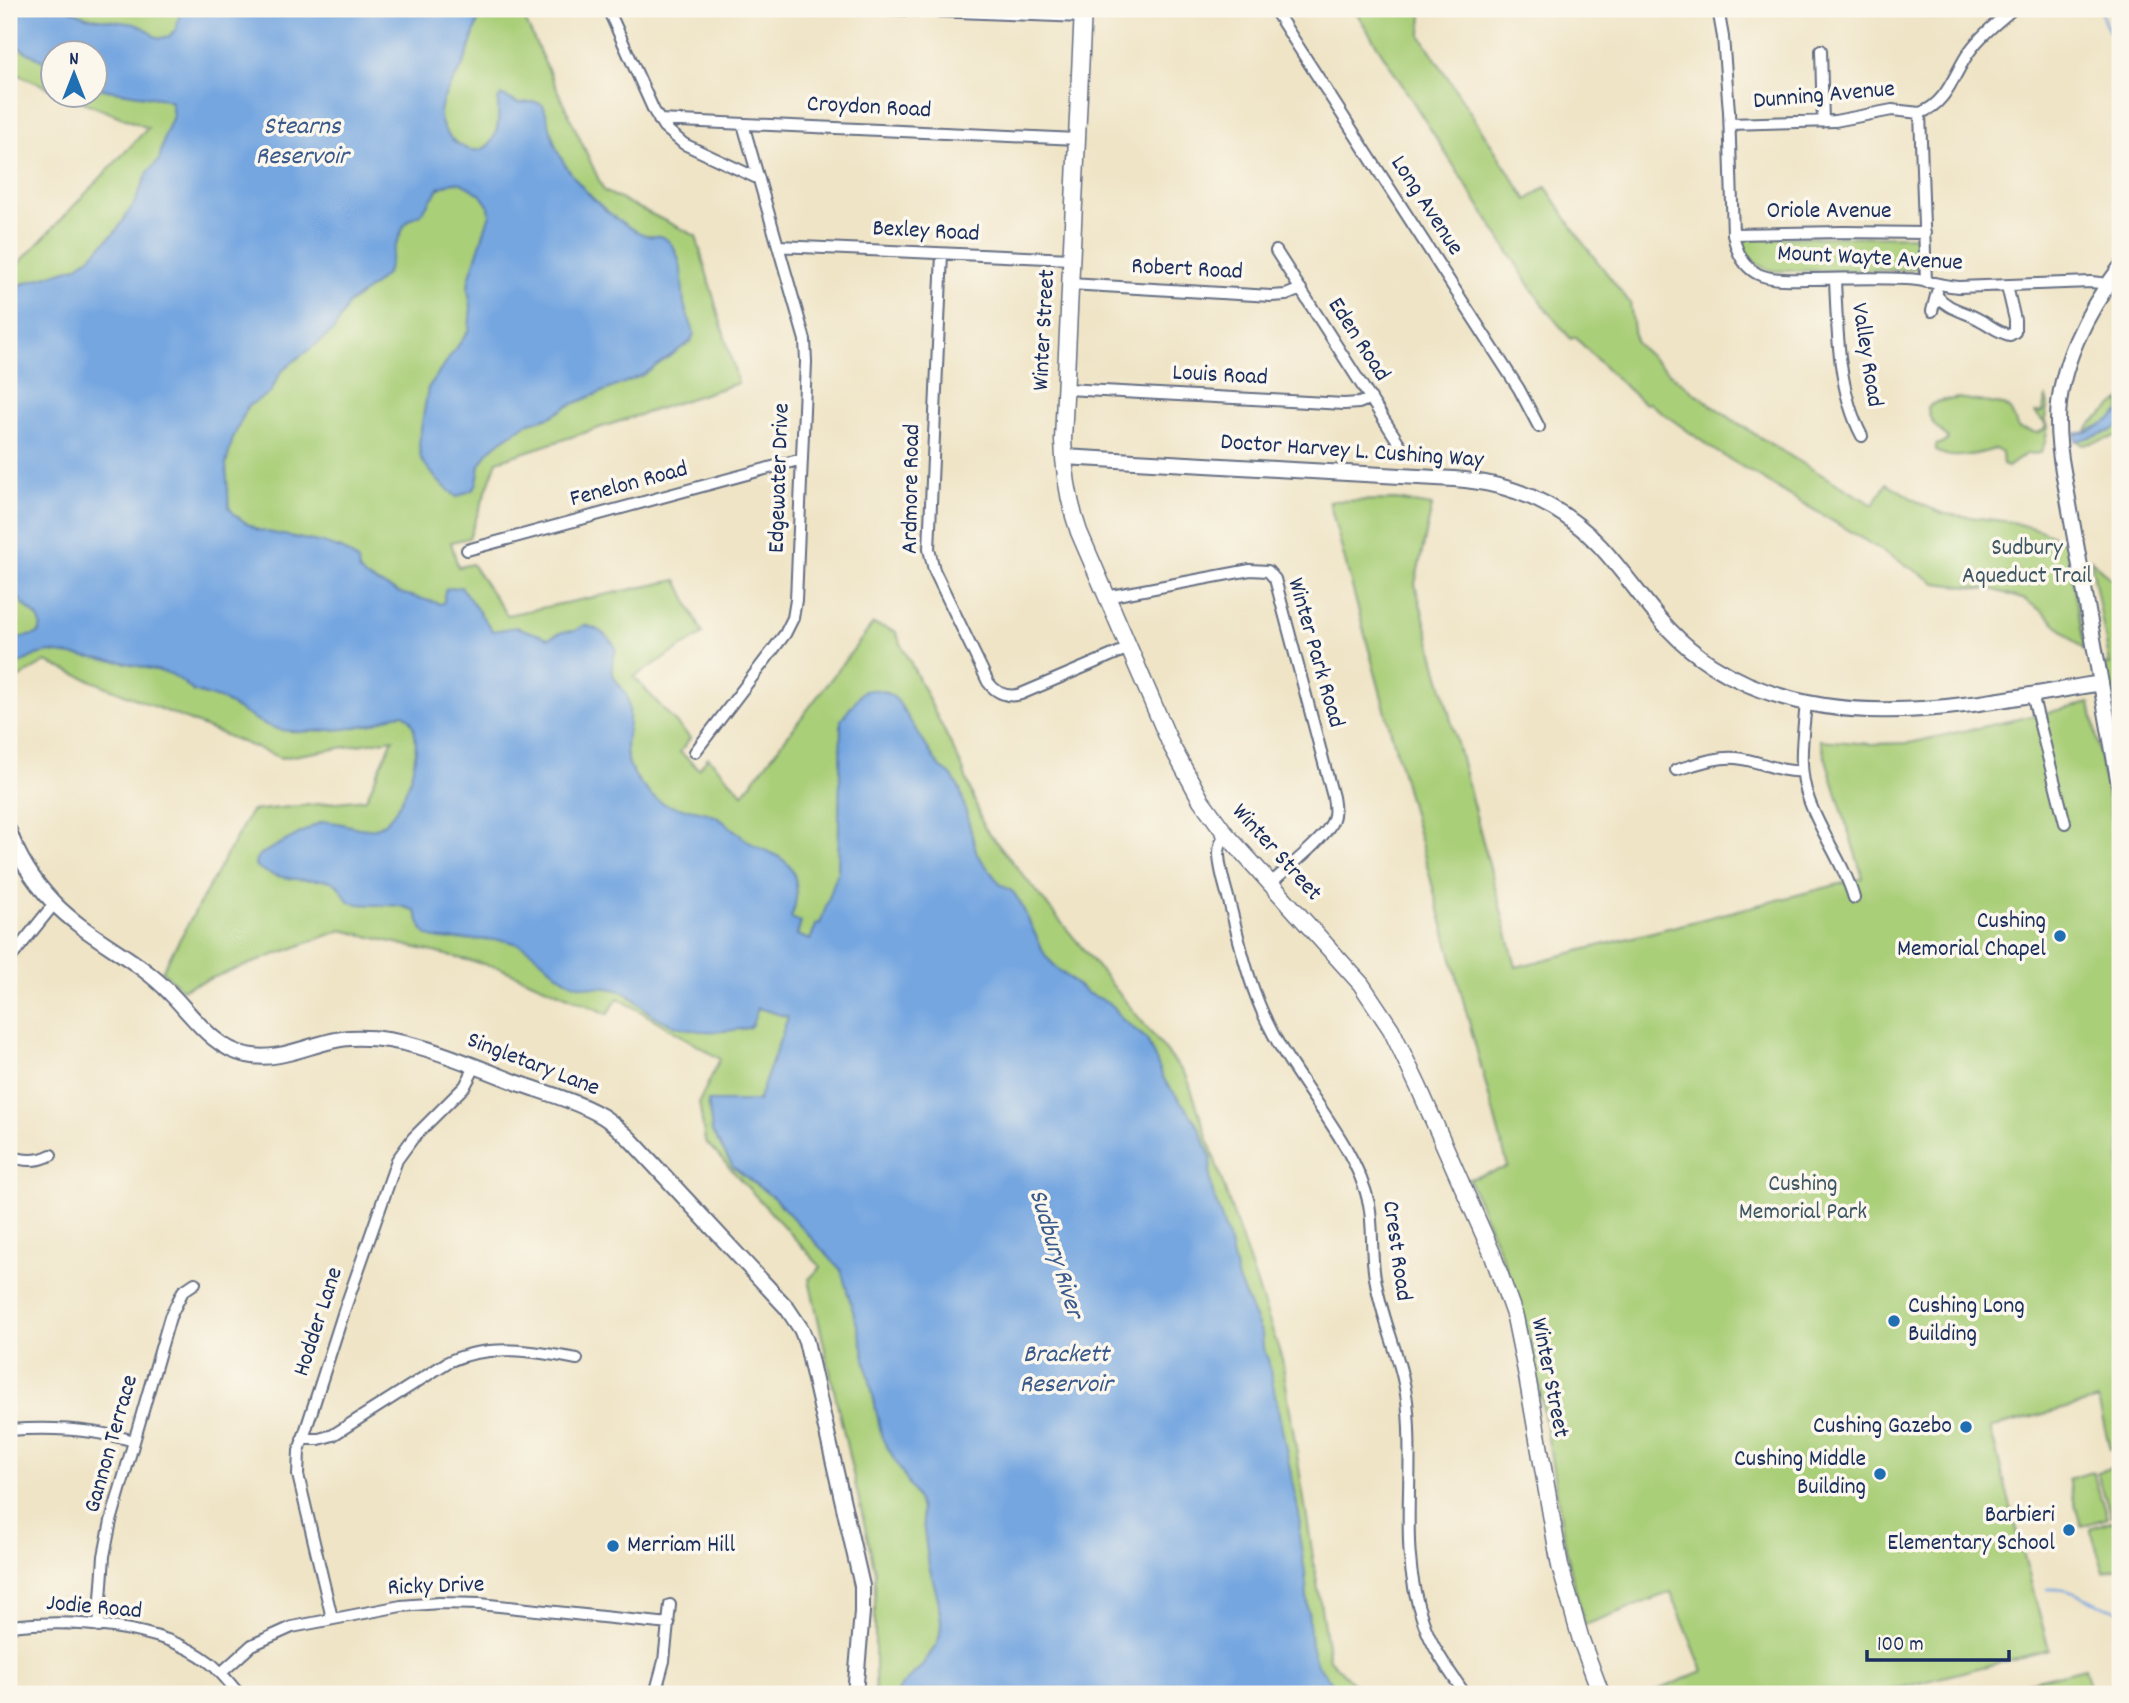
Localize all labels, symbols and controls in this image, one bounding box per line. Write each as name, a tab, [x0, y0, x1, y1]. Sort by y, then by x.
north arrow	[38, 38, 108, 108]
text: N	[69, 47, 79, 74]
street label: Dunning Avenue	[1752, 73, 1896, 119]
street label: Croydon Road	[806, 88, 932, 128]
water label: Stearns Reservoir	[256, 109, 352, 176]
street label: Long Avenue	[1381, 149, 1471, 263]
street label: Oriole Avenue	[1766, 195, 1892, 229]
street label: Bexley Road	[872, 212, 980, 252]
street label: Mount Wayte Avenue	[1776, 237, 1964, 281]
street label: Robert Road	[1130, 250, 1244, 290]
street label: Winter Street	[1025, 268, 1065, 392]
street label: Eden Road	[1318, 291, 1398, 389]
street label: Valley Road	[1841, 301, 1891, 409]
street label: Louis Road	[1171, 357, 1269, 395]
street label: Edgewater Drive	[760, 402, 800, 554]
street label: Ardmore Road	[894, 424, 930, 554]
street label: Doctor Harvey L. Cushing Way	[1219, 426, 1486, 478]
street label: Fenelon Road	[566, 453, 692, 517]
park label: Sudbury Aqueduct Trail	[1962, 532, 2092, 594]
street label: Winter Park Road	[1277, 574, 1353, 732]
street label: Winter Street	[1223, 797, 1329, 910]
place label: Cushing Memorial Chapel	[1897, 905, 2046, 967]
marker: Cushing Memorial Chapel	[2052, 928, 2068, 944]
street label: Singletary Lane	[462, 1024, 604, 1106]
park label: Cushing Memorial Park	[1739, 1168, 1867, 1230]
water label: Sudbury River	[1018, 1185, 1093, 1326]
street label: Crest Road	[1372, 1199, 1420, 1303]
street label: Hodder Lane	[285, 1263, 353, 1381]
place label: Cushing Long Building	[1908, 1290, 2025, 1352]
marker: Cushing Long Building	[1886, 1313, 1902, 1329]
street label: Winter Street	[1521, 1315, 1577, 1441]
water label: Brackett Reservoir	[1020, 1337, 1116, 1404]
street label: Gannon Terrace	[76, 1371, 148, 1517]
place label: Cushing Gazebo	[1813, 1410, 1952, 1444]
marker: Cushing Gazebo	[1958, 1419, 1974, 1435]
place label: Cushing Middle Building	[1734, 1443, 1866, 1505]
marker: Cushing Middle Building	[1872, 1466, 1888, 1482]
place label: Barbieri Elementary School	[1887, 1499, 2055, 1561]
marker: Barbieri Elementary School	[2061, 1522, 2077, 1538]
place label: Merriam Hill	[627, 1529, 735, 1563]
marker: Merriam Hill	[605, 1538, 621, 1554]
street label: Ricky Drive	[387, 1568, 485, 1606]
street label: Jodie Road	[45, 1587, 143, 1629]
scale bar	[1867, 1619, 2008, 1663]
text: 100 m	[1877, 1631, 1924, 1661]

